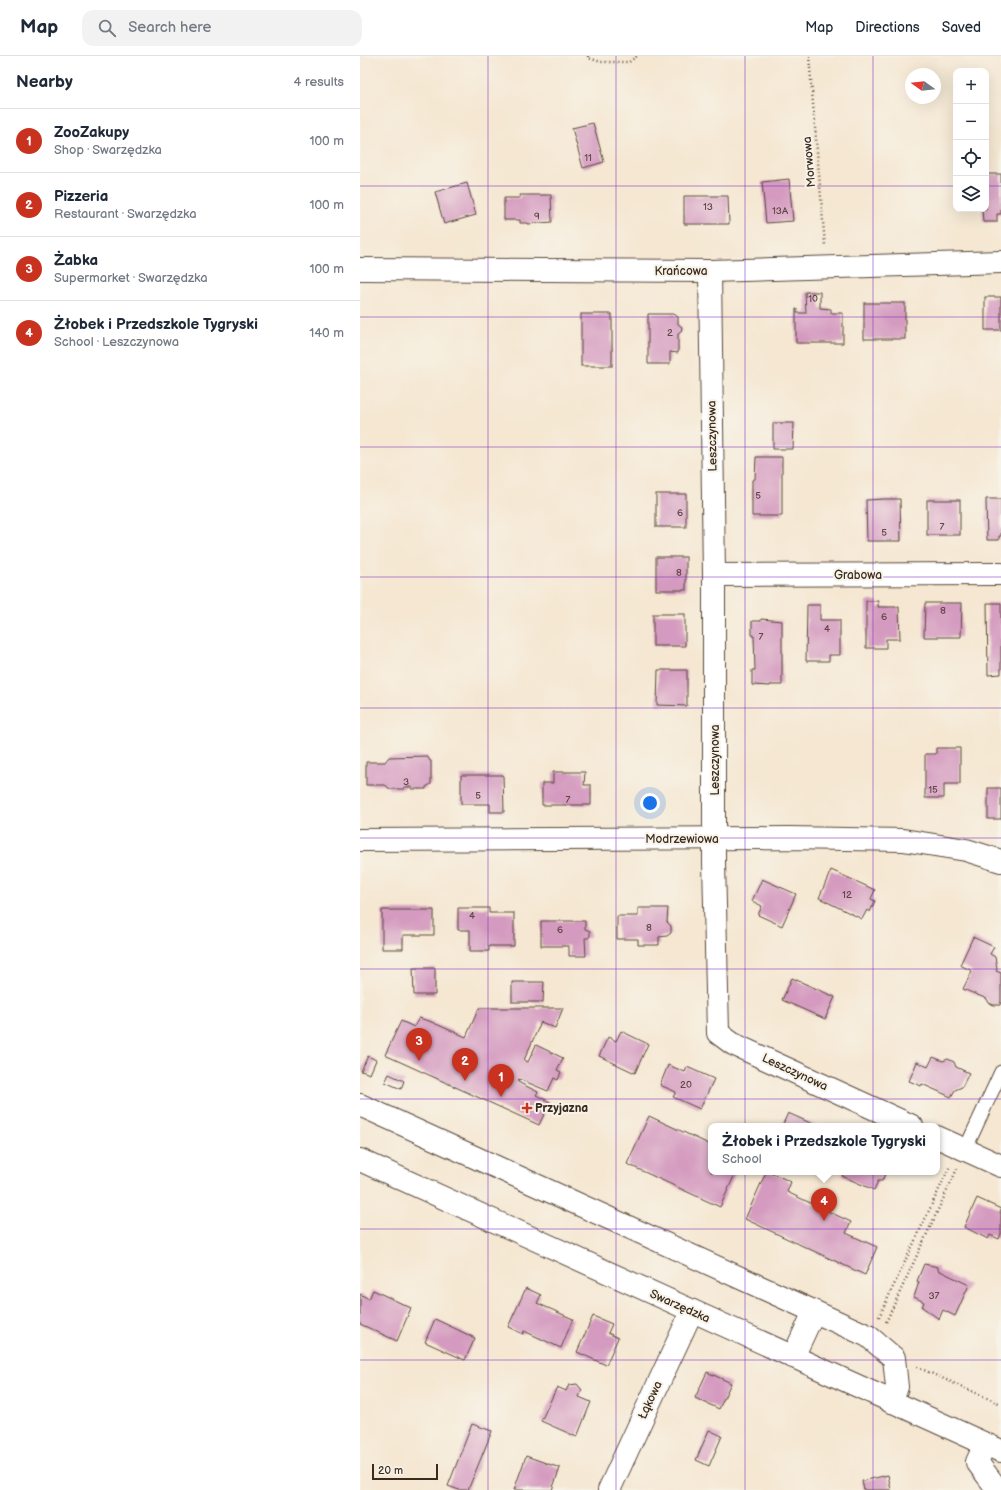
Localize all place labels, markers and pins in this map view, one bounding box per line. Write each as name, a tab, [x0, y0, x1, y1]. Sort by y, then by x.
pin: 3	[406, 1028, 432, 1061]
pin: 2	[452, 1048, 478, 1081]
pin: 1	[488, 1064, 514, 1097]
place label: Przyjazna	[535, 1101, 588, 1116]
marker: Przyjazna	[522, 1103, 532, 1113]
pin: 4	[811, 1188, 837, 1221]

